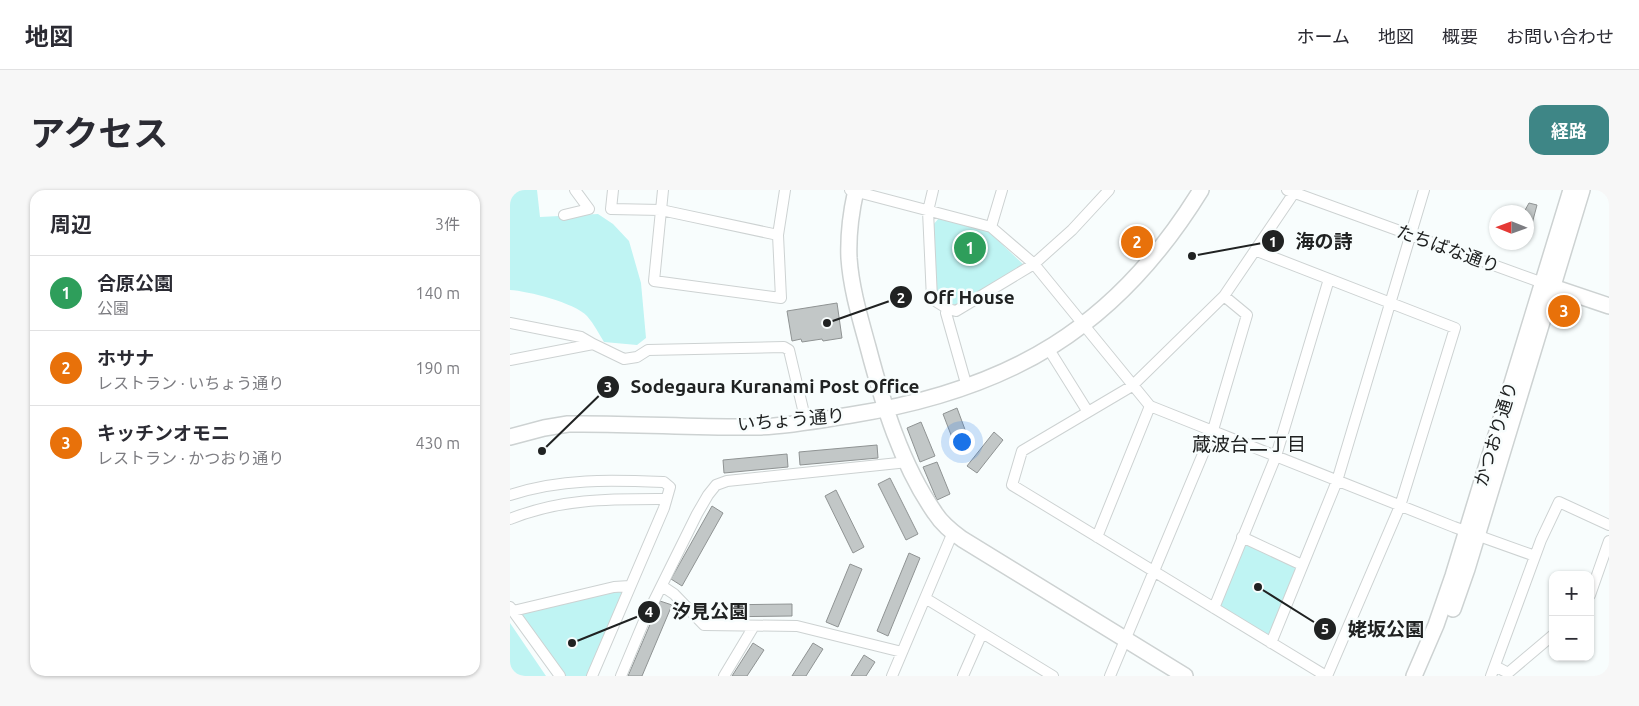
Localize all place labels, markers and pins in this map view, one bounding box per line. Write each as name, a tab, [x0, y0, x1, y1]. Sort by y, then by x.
pin: 2	[1121, 223, 1153, 261]
callout: 海の詩	[1260, 224, 1362, 258]
pin: 1	[954, 229, 986, 267]
callout: Off House	[888, 280, 1024, 314]
pin: 3	[1548, 292, 1580, 330]
callout: Sodegaura Kuranami Post Office	[595, 370, 929, 404]
callout: 汐見公園	[637, 595, 758, 629]
callout: 姥坂公園	[1313, 612, 1434, 646]

